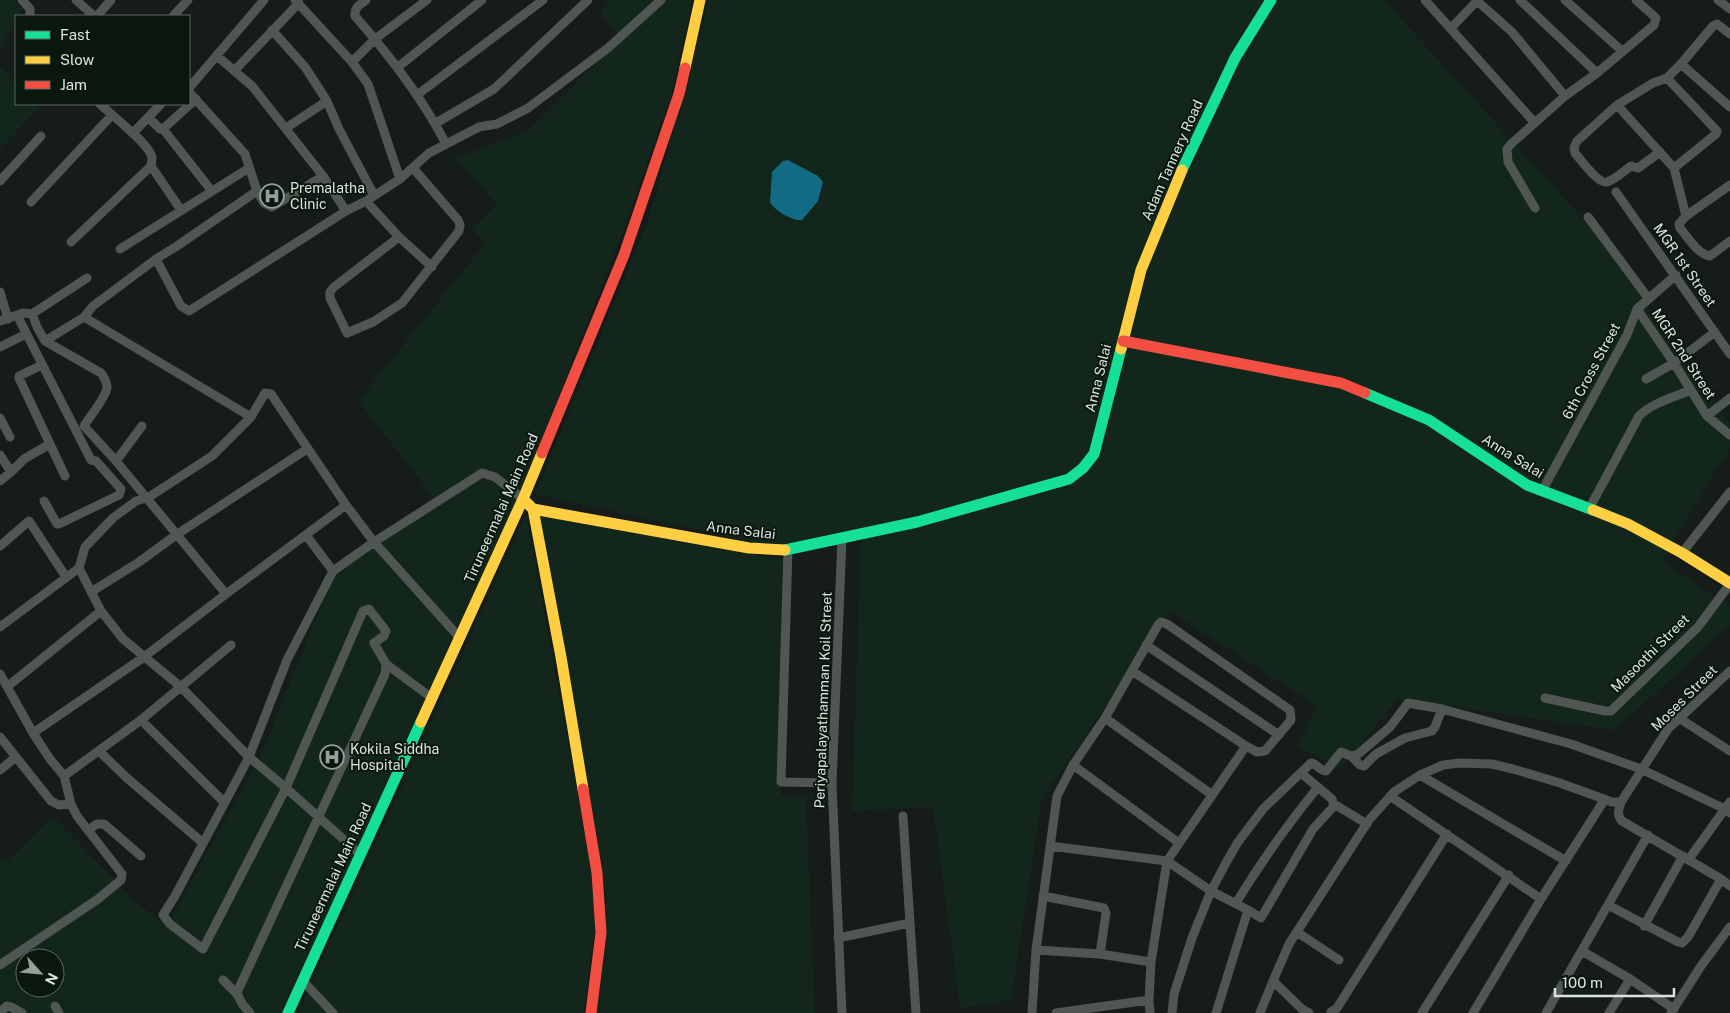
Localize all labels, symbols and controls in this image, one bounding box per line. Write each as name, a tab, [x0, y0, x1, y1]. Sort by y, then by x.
legend	[15, 15, 190, 105]
text: Fast	[60, 26, 90, 43]
text: Slow	[60, 51, 95, 68]
text: Jam	[60, 76, 87, 93]
street label: Adam Tannery Road	[1138, 97, 1206, 223]
place label: Premalatha Clinic	[290, 180, 365, 212]
hospital icon: Premalatha Clinic	[259, 183, 285, 209]
street label: MGR 1st Street	[1650, 220, 1720, 310]
street label: MGR 2nd Street	[1649, 306, 1719, 402]
street label: 6th Cross Street	[1559, 320, 1623, 422]
street label: Anna Salai	[1082, 342, 1114, 414]
street label: Tiruneermalai Main Road	[461, 431, 541, 585]
street label: Anna Salai	[1479, 431, 1547, 481]
street label: Anna Salai	[705, 518, 777, 542]
street label: Periyapalayathamman Koil Street	[811, 591, 835, 809]
street label: Masoothi Street	[1608, 611, 1692, 695]
street label: Moses Street	[1648, 662, 1720, 734]
place label: Kokila Siddha Hospital	[350, 741, 439, 773]
hospital icon: Kokila Siddha Hospital	[319, 744, 345, 770]
street label: Tiruneermalai Main Road	[292, 800, 374, 954]
north arrow	[15, 948, 65, 998]
scale bar	[1555, 966, 1674, 998]
text: N	[42, 970, 61, 987]
text: 100 m	[1562, 974, 1603, 991]

